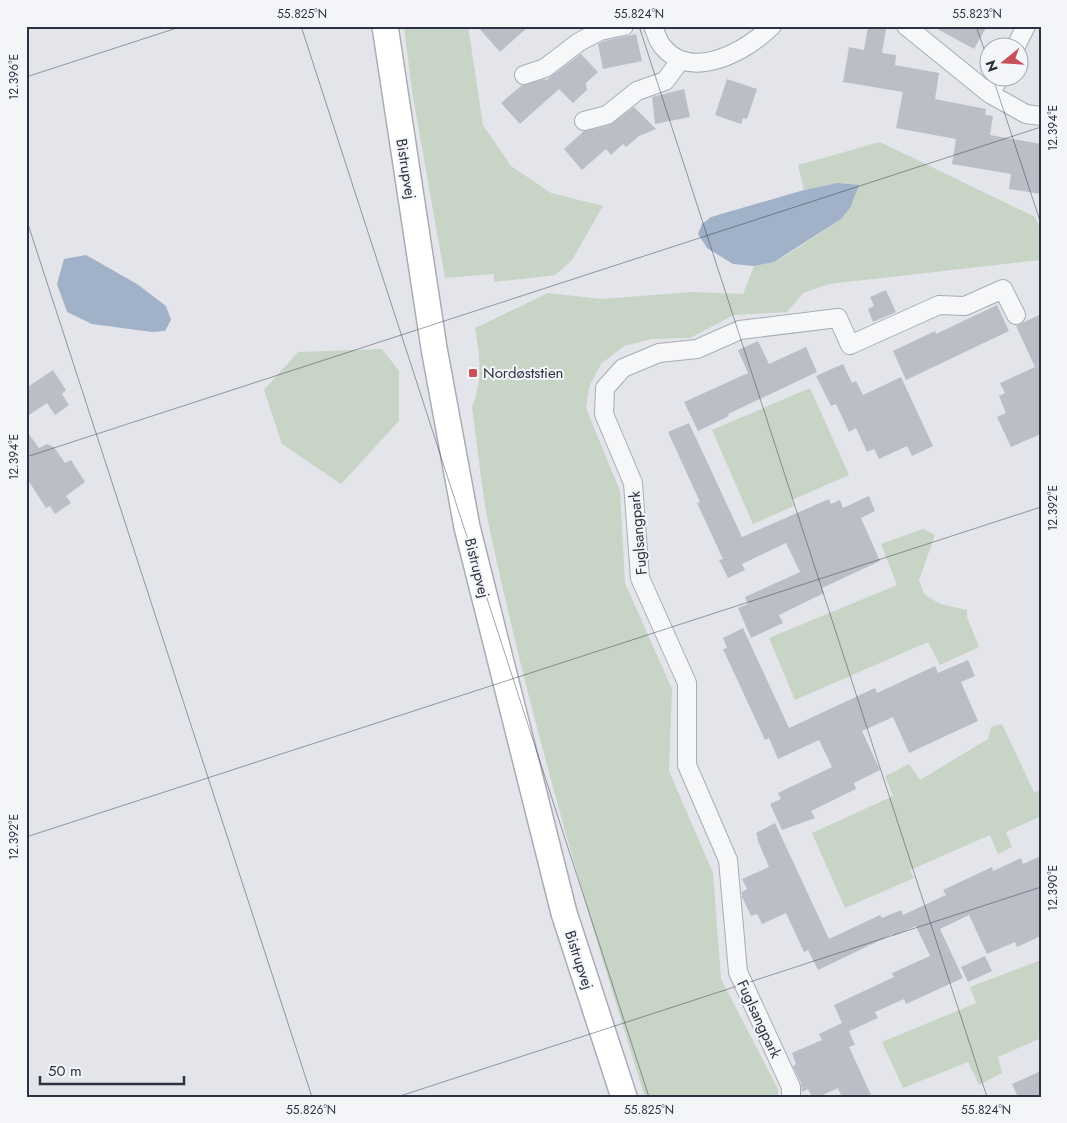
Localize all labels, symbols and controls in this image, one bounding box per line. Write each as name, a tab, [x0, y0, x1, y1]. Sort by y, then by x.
text: 55.825°N	[277, 5, 327, 23]
text: 55.824°N	[614, 5, 664, 23]
text: 55.823°N	[952, 5, 1002, 23]
north arrow	[980, 38, 1030, 88]
text: 12.396°E	[5, 54, 23, 100]
text: N	[980, 58, 1003, 74]
text: 12.394°E	[1044, 105, 1062, 151]
street label: Bistrupvej	[390, 137, 422, 201]
place label: Nordøststien	[483, 362, 564, 384]
marker: Nordøststien	[467, 367, 479, 379]
text: 12.394°E	[5, 434, 23, 480]
text: 12.392°E	[1044, 485, 1062, 531]
street label: Fuglsangpark	[623, 490, 653, 576]
street label: Bistrupvej	[459, 536, 495, 600]
text: 12.392°E	[5, 814, 23, 860]
text: 12.390°E	[1044, 865, 1062, 911]
street label: Bistrupvej	[559, 928, 599, 992]
street label: Fuglsangpark	[731, 976, 787, 1062]
scale bar	[40, 1053, 184, 1085]
text: 50 m	[48, 1060, 82, 1082]
text: 55.826°N	[286, 1101, 336, 1119]
text: 55.825°N	[624, 1101, 674, 1119]
text: 55.824°N	[961, 1101, 1011, 1119]

